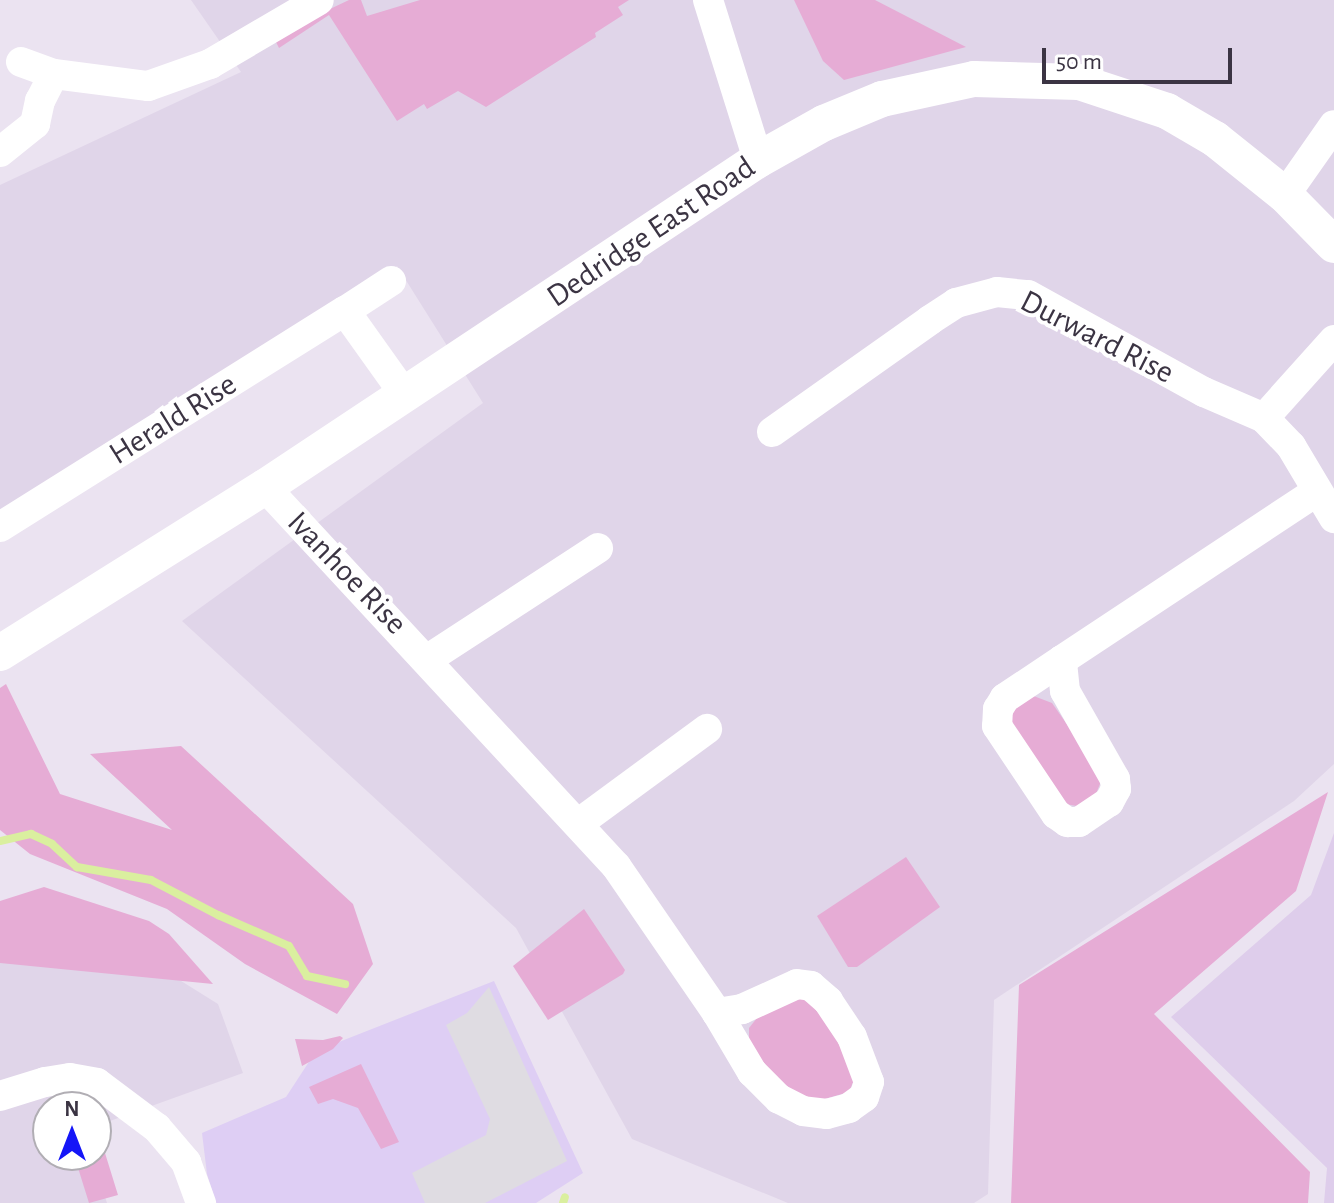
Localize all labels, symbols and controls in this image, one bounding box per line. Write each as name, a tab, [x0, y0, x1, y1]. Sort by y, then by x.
scale bar	[1046, 32, 1236, 82]
text: 50 m	[1056, 50, 1102, 74]
street label: Dedridge East Road	[540, 148, 762, 316]
street label: Durward Rise	[1014, 282, 1180, 392]
street label: Herald Rise	[102, 365, 244, 473]
street label: Ivanhoe Rise	[279, 504, 415, 642]
north arrow	[32, 1091, 112, 1171]
text: N	[64, 1098, 80, 1120]

